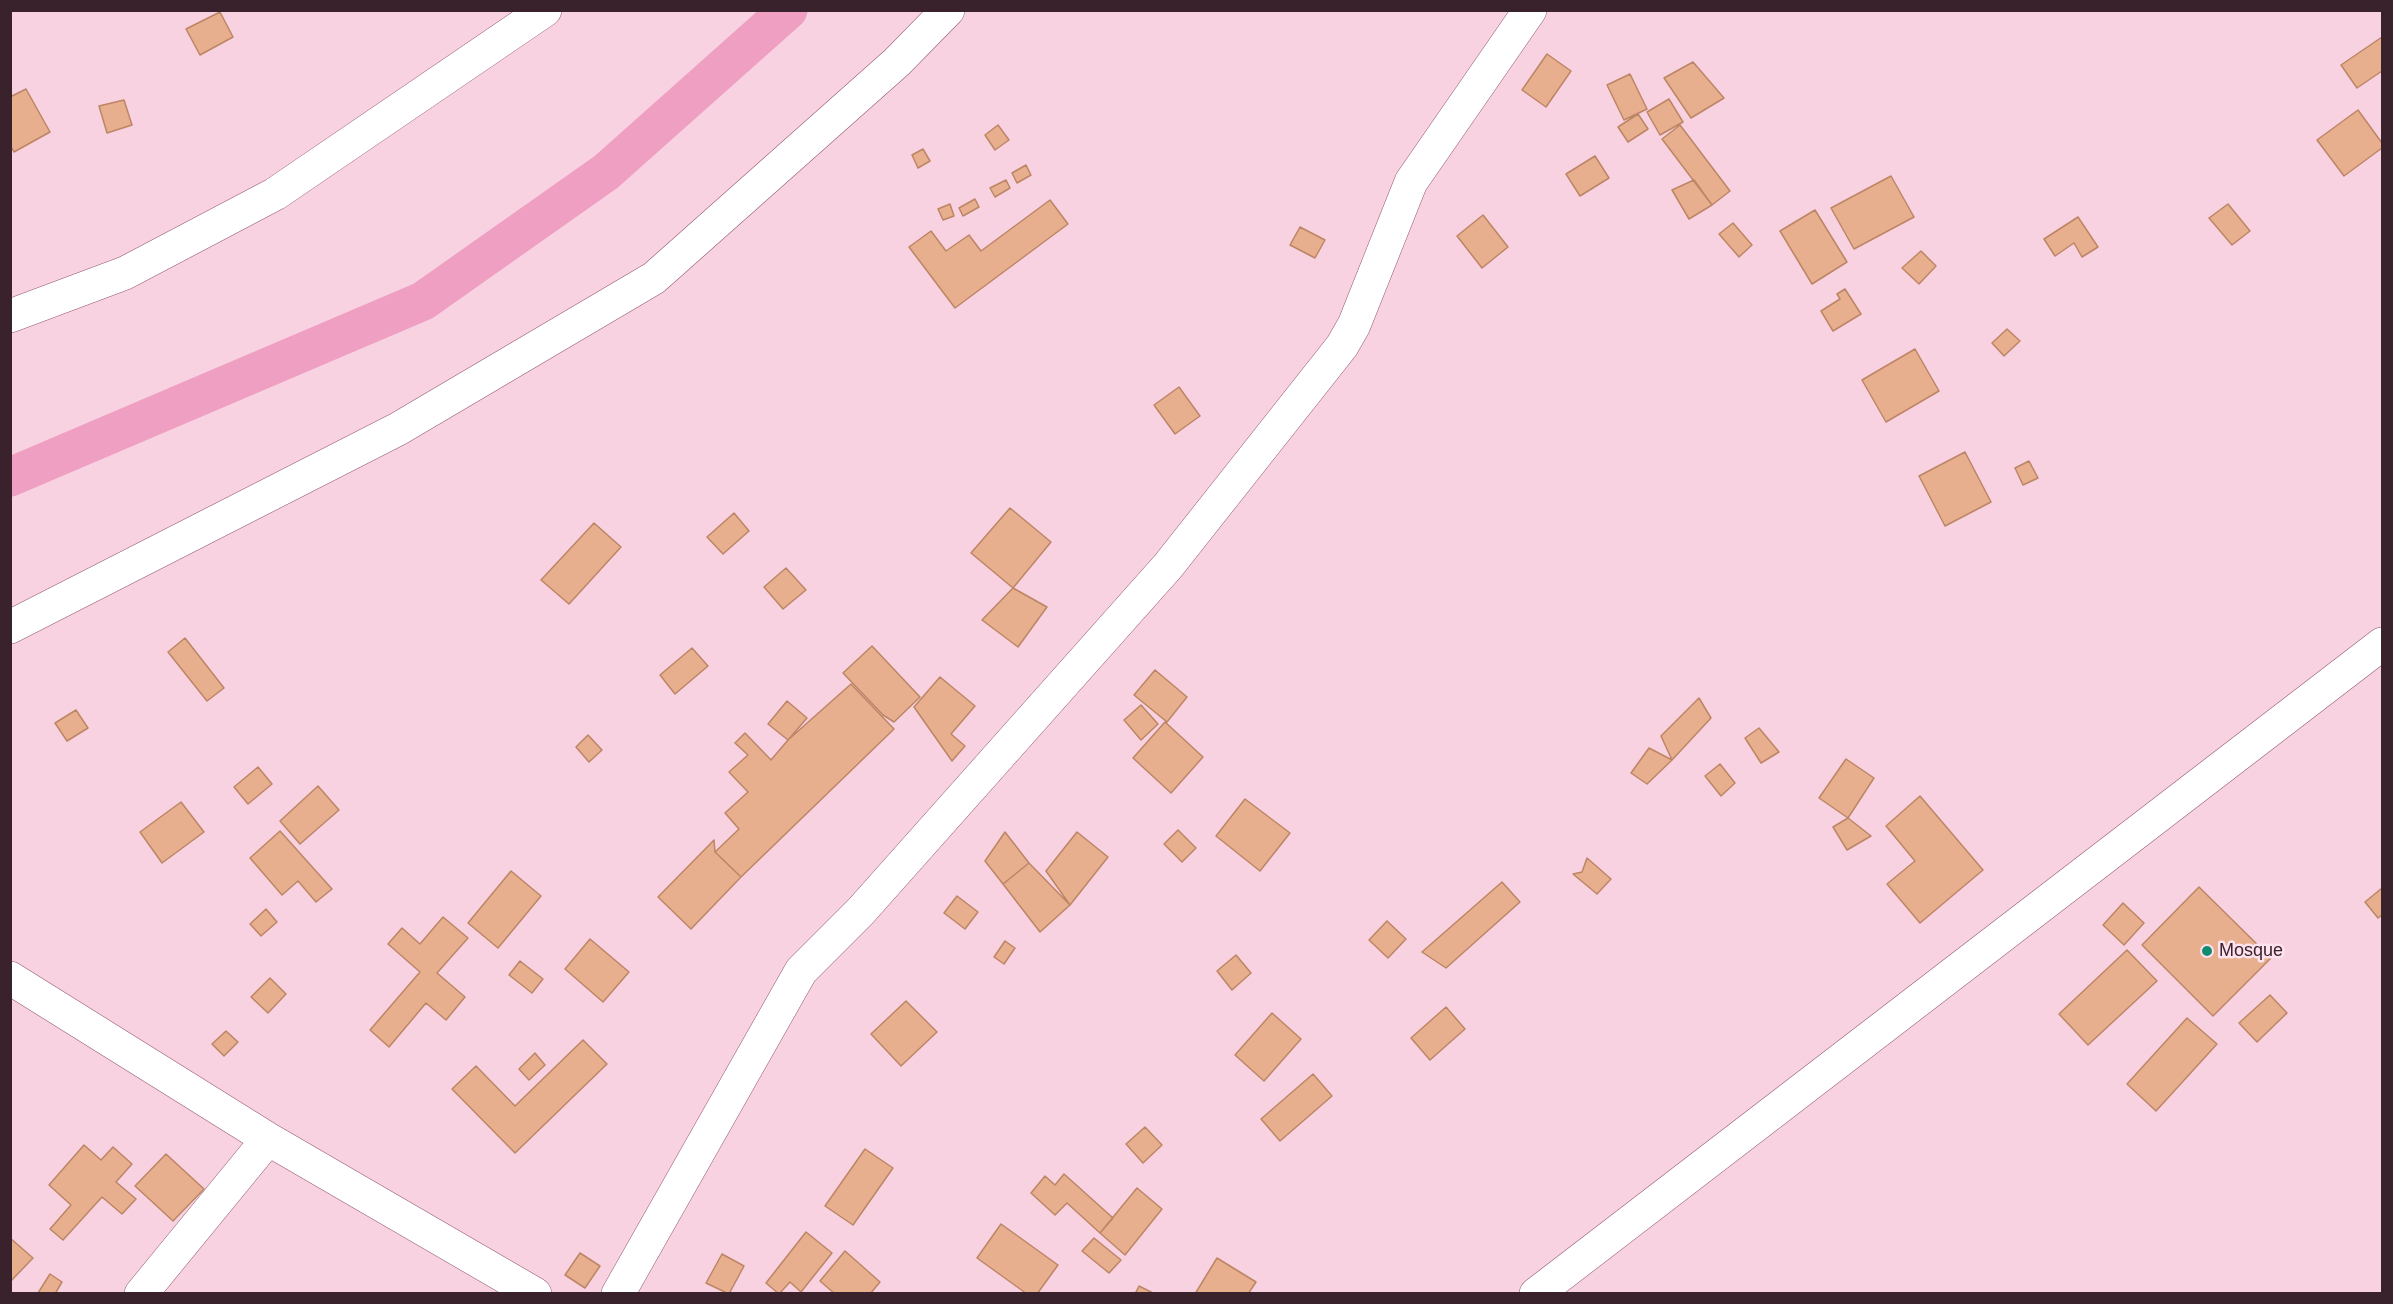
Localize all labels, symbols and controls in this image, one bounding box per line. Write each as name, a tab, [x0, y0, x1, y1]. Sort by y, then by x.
place label: Mosque	[2219, 940, 2283, 962]
marker: Mosque	[2200, 944, 2214, 958]

